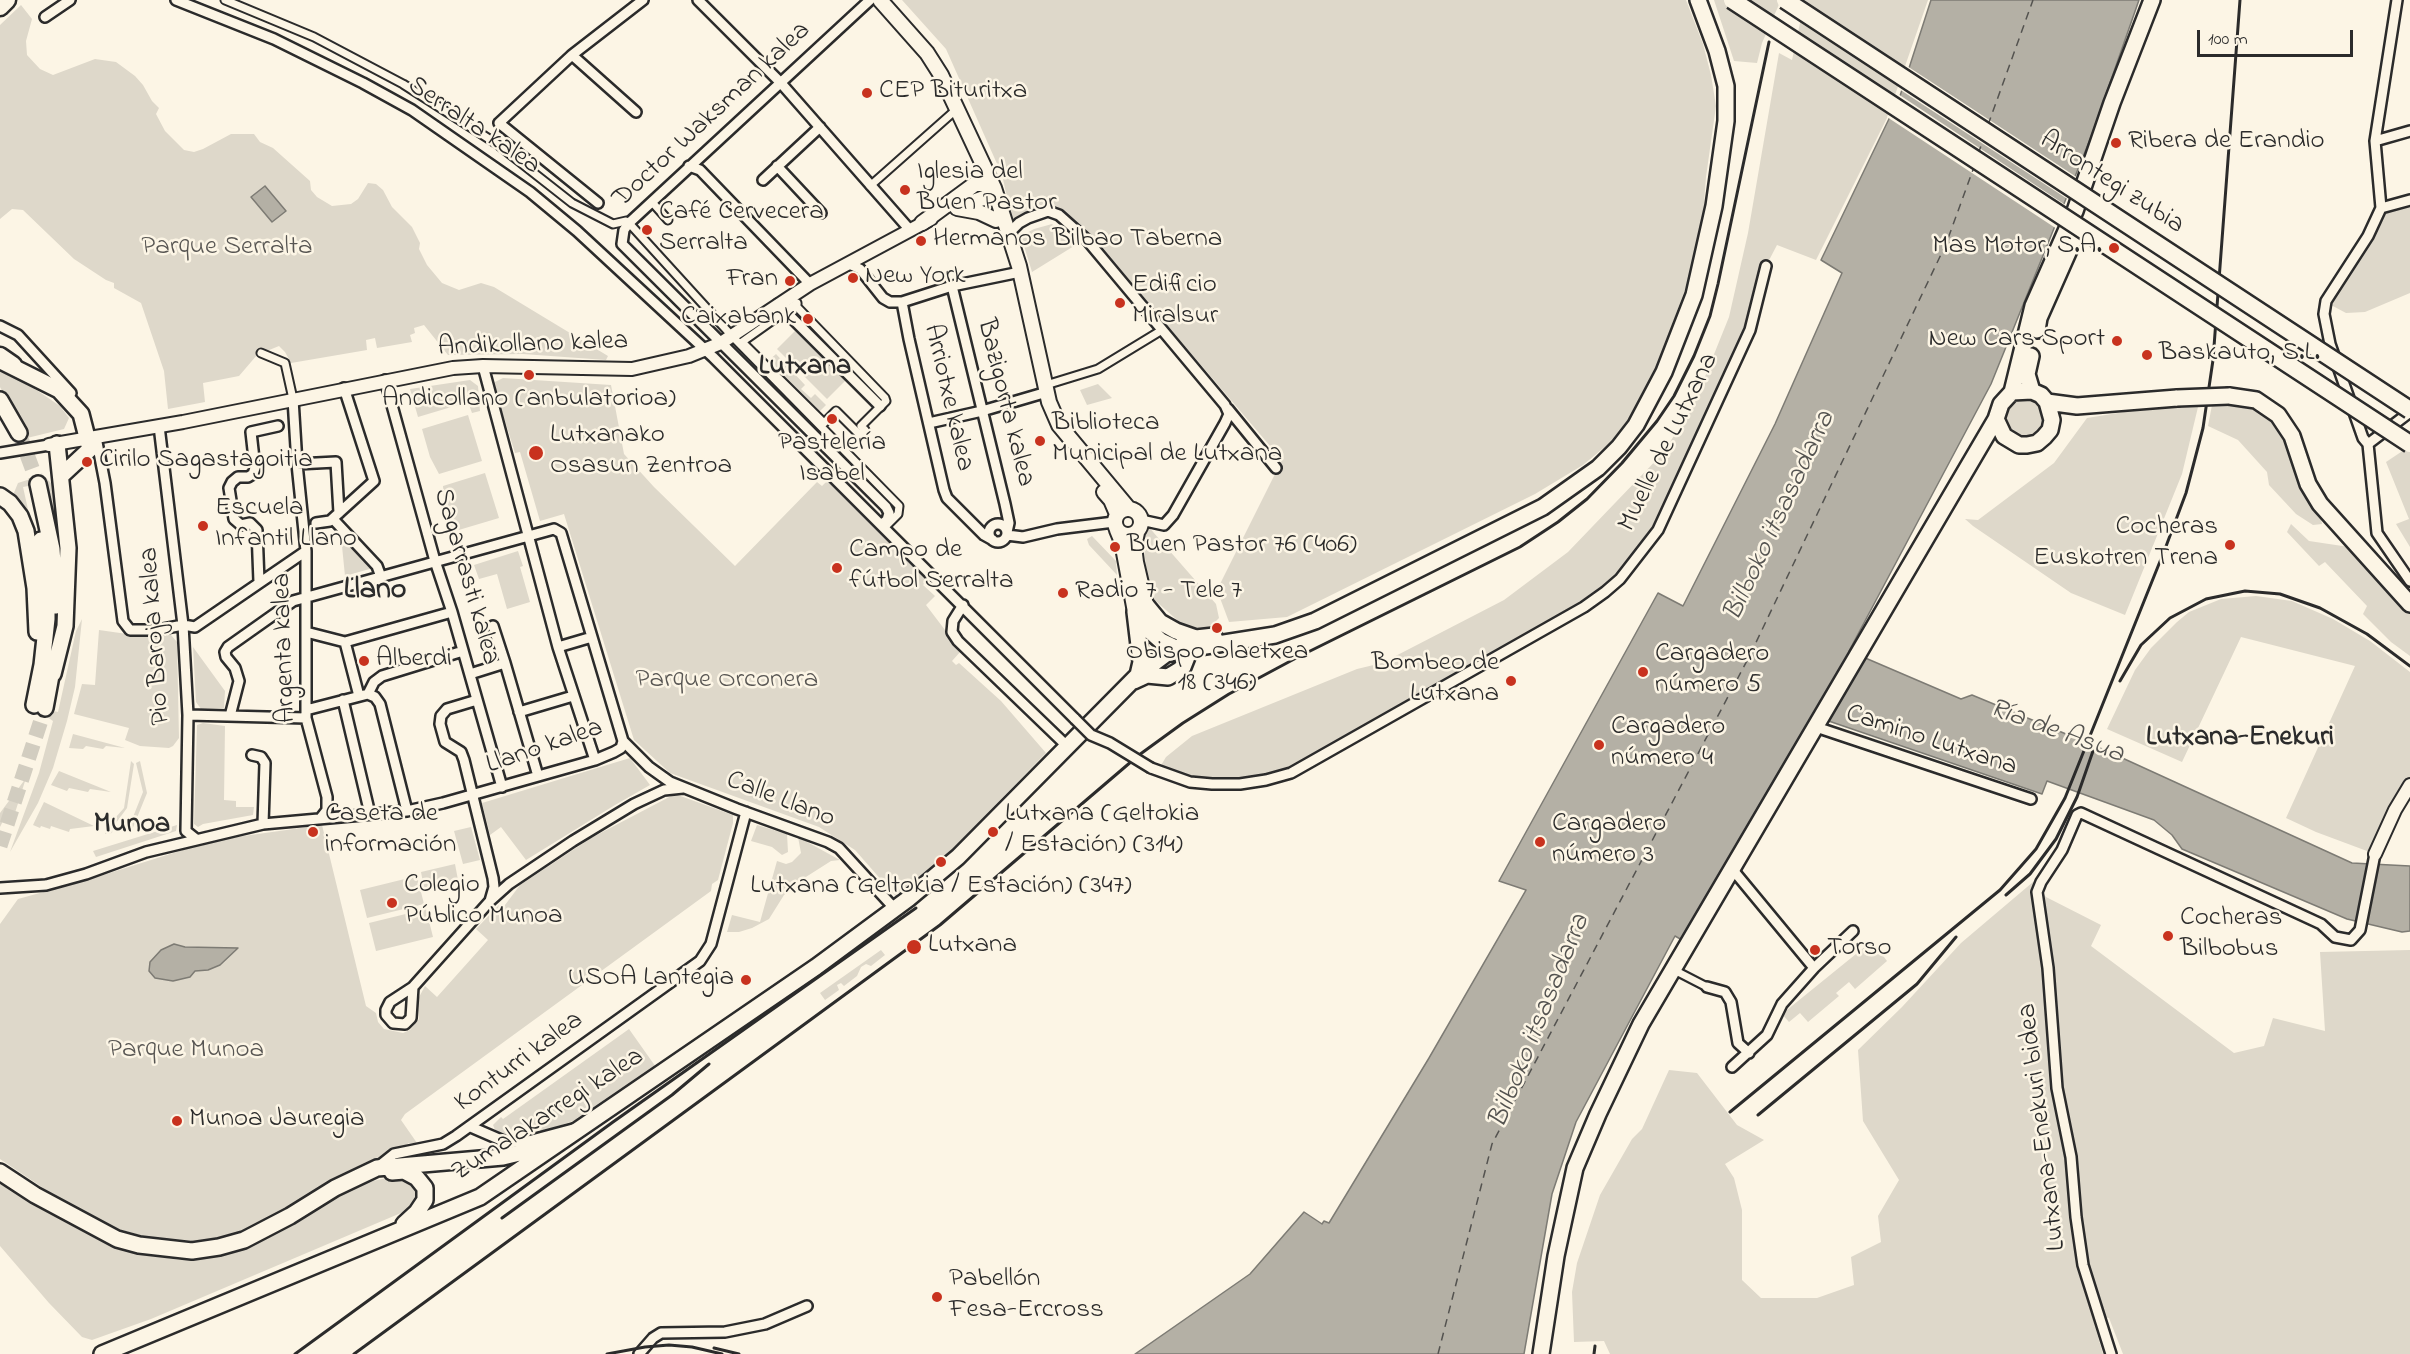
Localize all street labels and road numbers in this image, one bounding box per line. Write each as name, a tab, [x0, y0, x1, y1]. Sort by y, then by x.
street label: Doctor Waksman kalea	[607, 16, 819, 216]
street label: Serralta kalea	[400, 71, 546, 183]
street label: Arrontegi zubia	[2033, 125, 2189, 243]
street label: Bazigorta kalea	[968, 316, 1040, 490]
street label: Arriotxe kalea	[914, 321, 980, 475]
street label: Andikollano kalea	[437, 326, 629, 366]
street label: Muelle de Lutxana	[1613, 348, 1727, 538]
street label: Sagarrasti kalea	[424, 485, 506, 669]
street label: Pio Baroja kalea	[135, 546, 179, 726]
street label: Argenta kalea	[267, 572, 305, 724]
street label: Camino Lutxana	[1841, 699, 2021, 785]
street label: Llano kalea	[483, 713, 607, 783]
street label: Calle Llano	[721, 765, 839, 837]
street label: Lutxana-Enekuri bidea	[2013, 1001, 2075, 1253]
street label: Konturri kalea	[449, 1006, 591, 1120]
street label: Zumalakarregi kalea	[447, 1042, 651, 1190]

